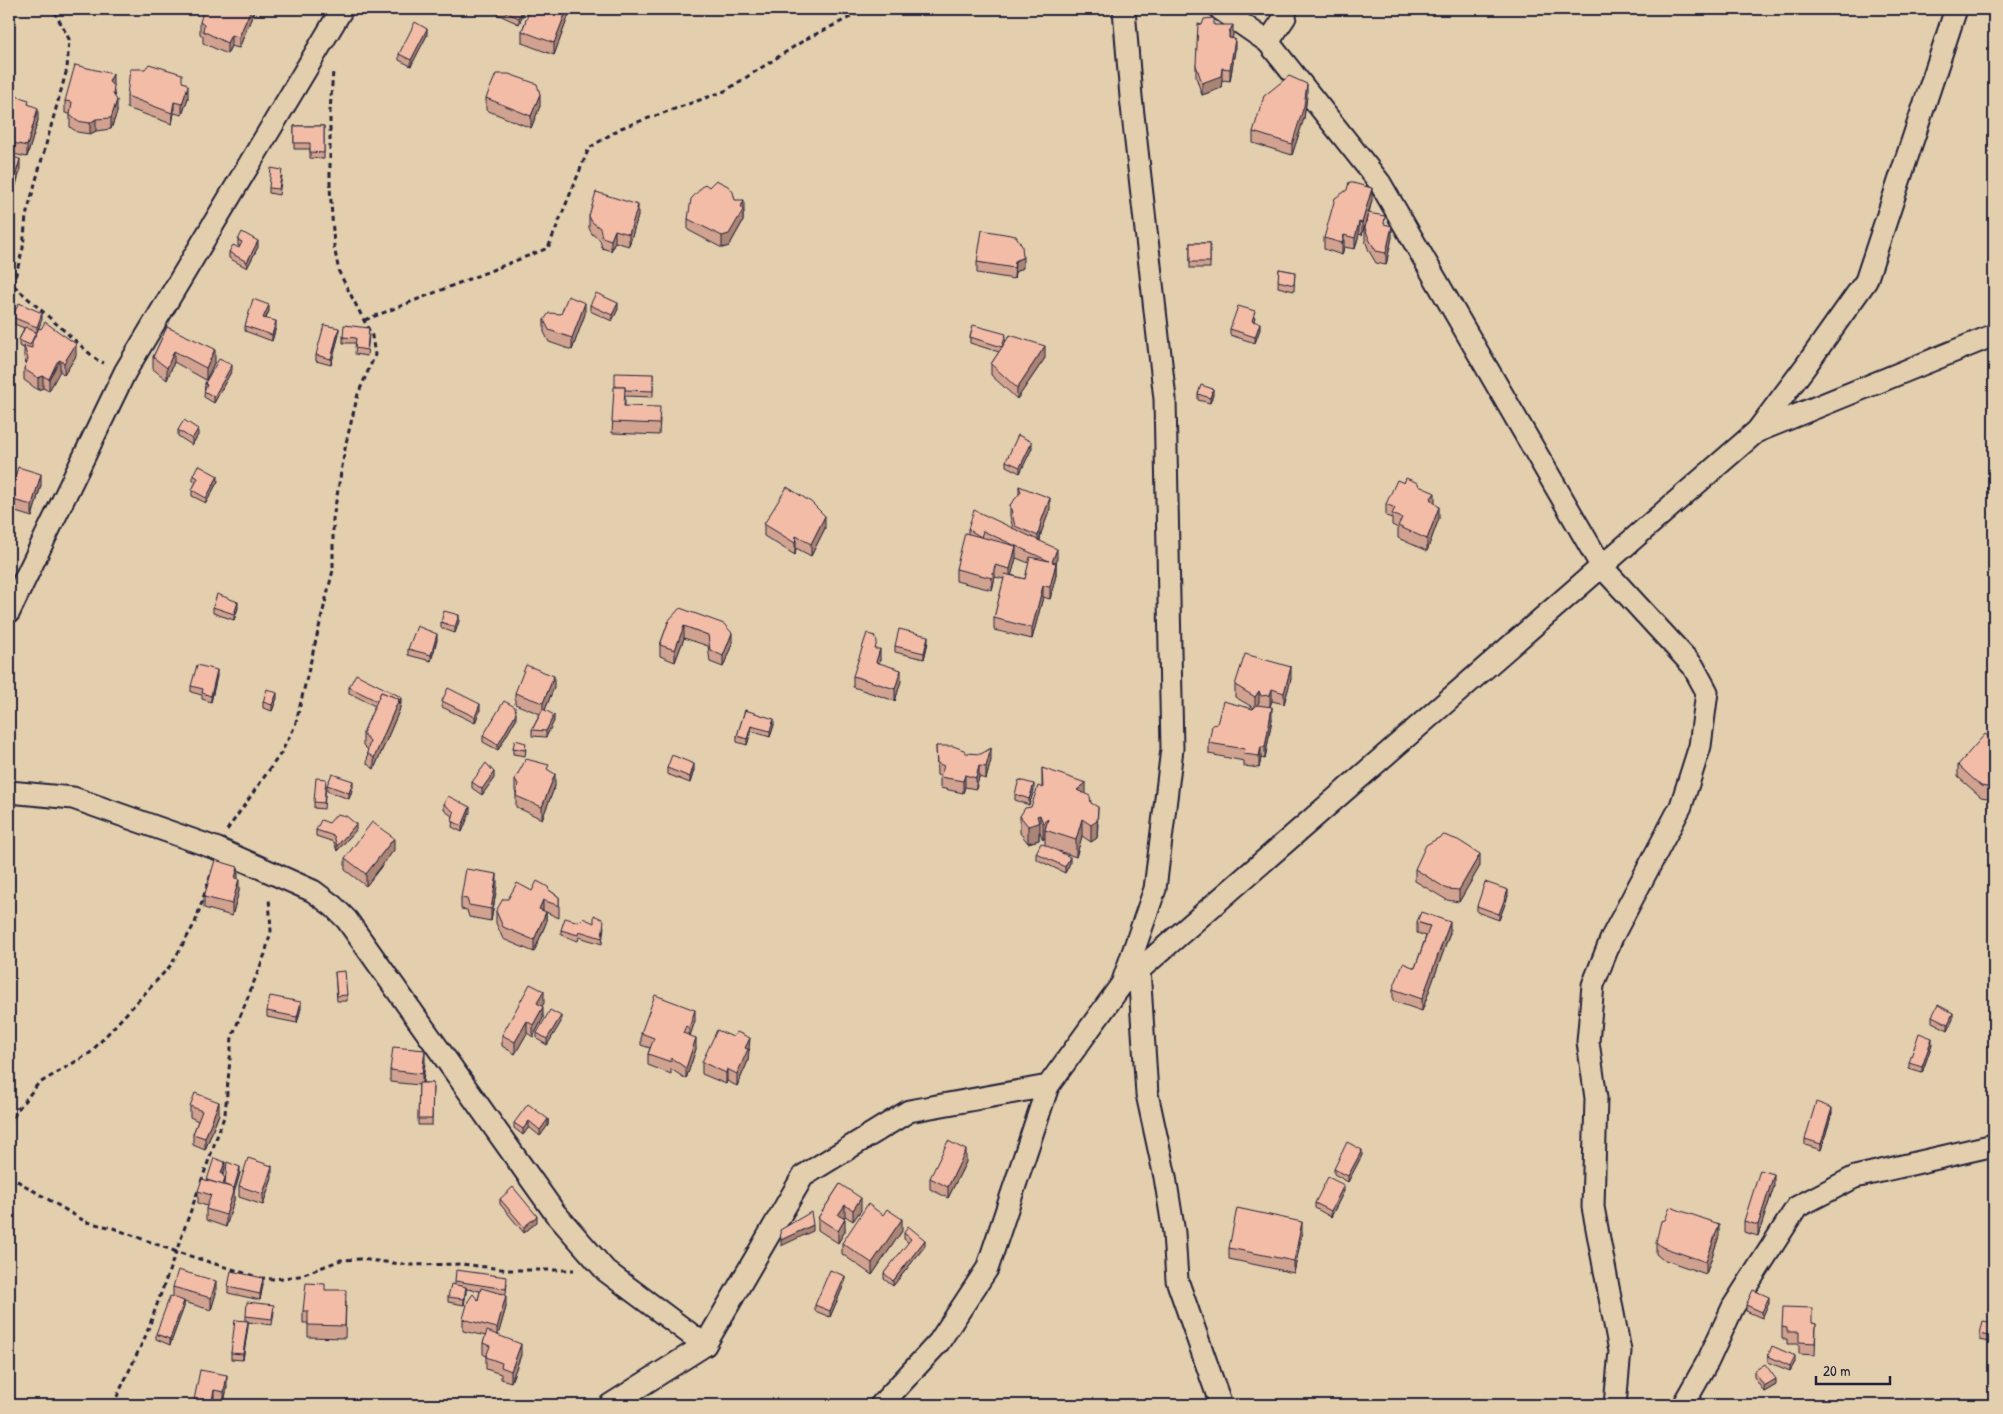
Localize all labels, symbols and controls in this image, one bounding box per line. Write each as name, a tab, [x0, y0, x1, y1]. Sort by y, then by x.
scale bar	[1816, 1354, 1889, 1386]
text: 20 m	[1823, 1360, 1850, 1381]

